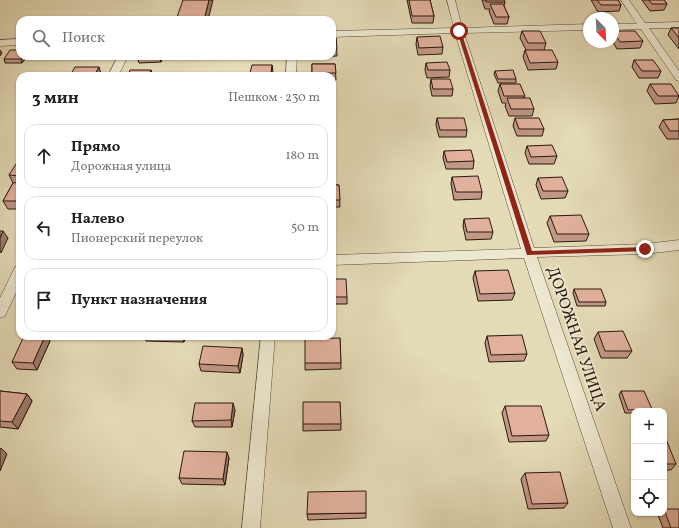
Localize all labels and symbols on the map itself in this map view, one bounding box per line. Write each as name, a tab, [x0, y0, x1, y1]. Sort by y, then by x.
north arrow	[583, 12, 619, 48]
route start	[450, 22, 468, 40]
route end	[636, 240, 654, 258]
street label: ДОРОЖНАЯ УЛИЦА	[541, 264, 611, 414]

